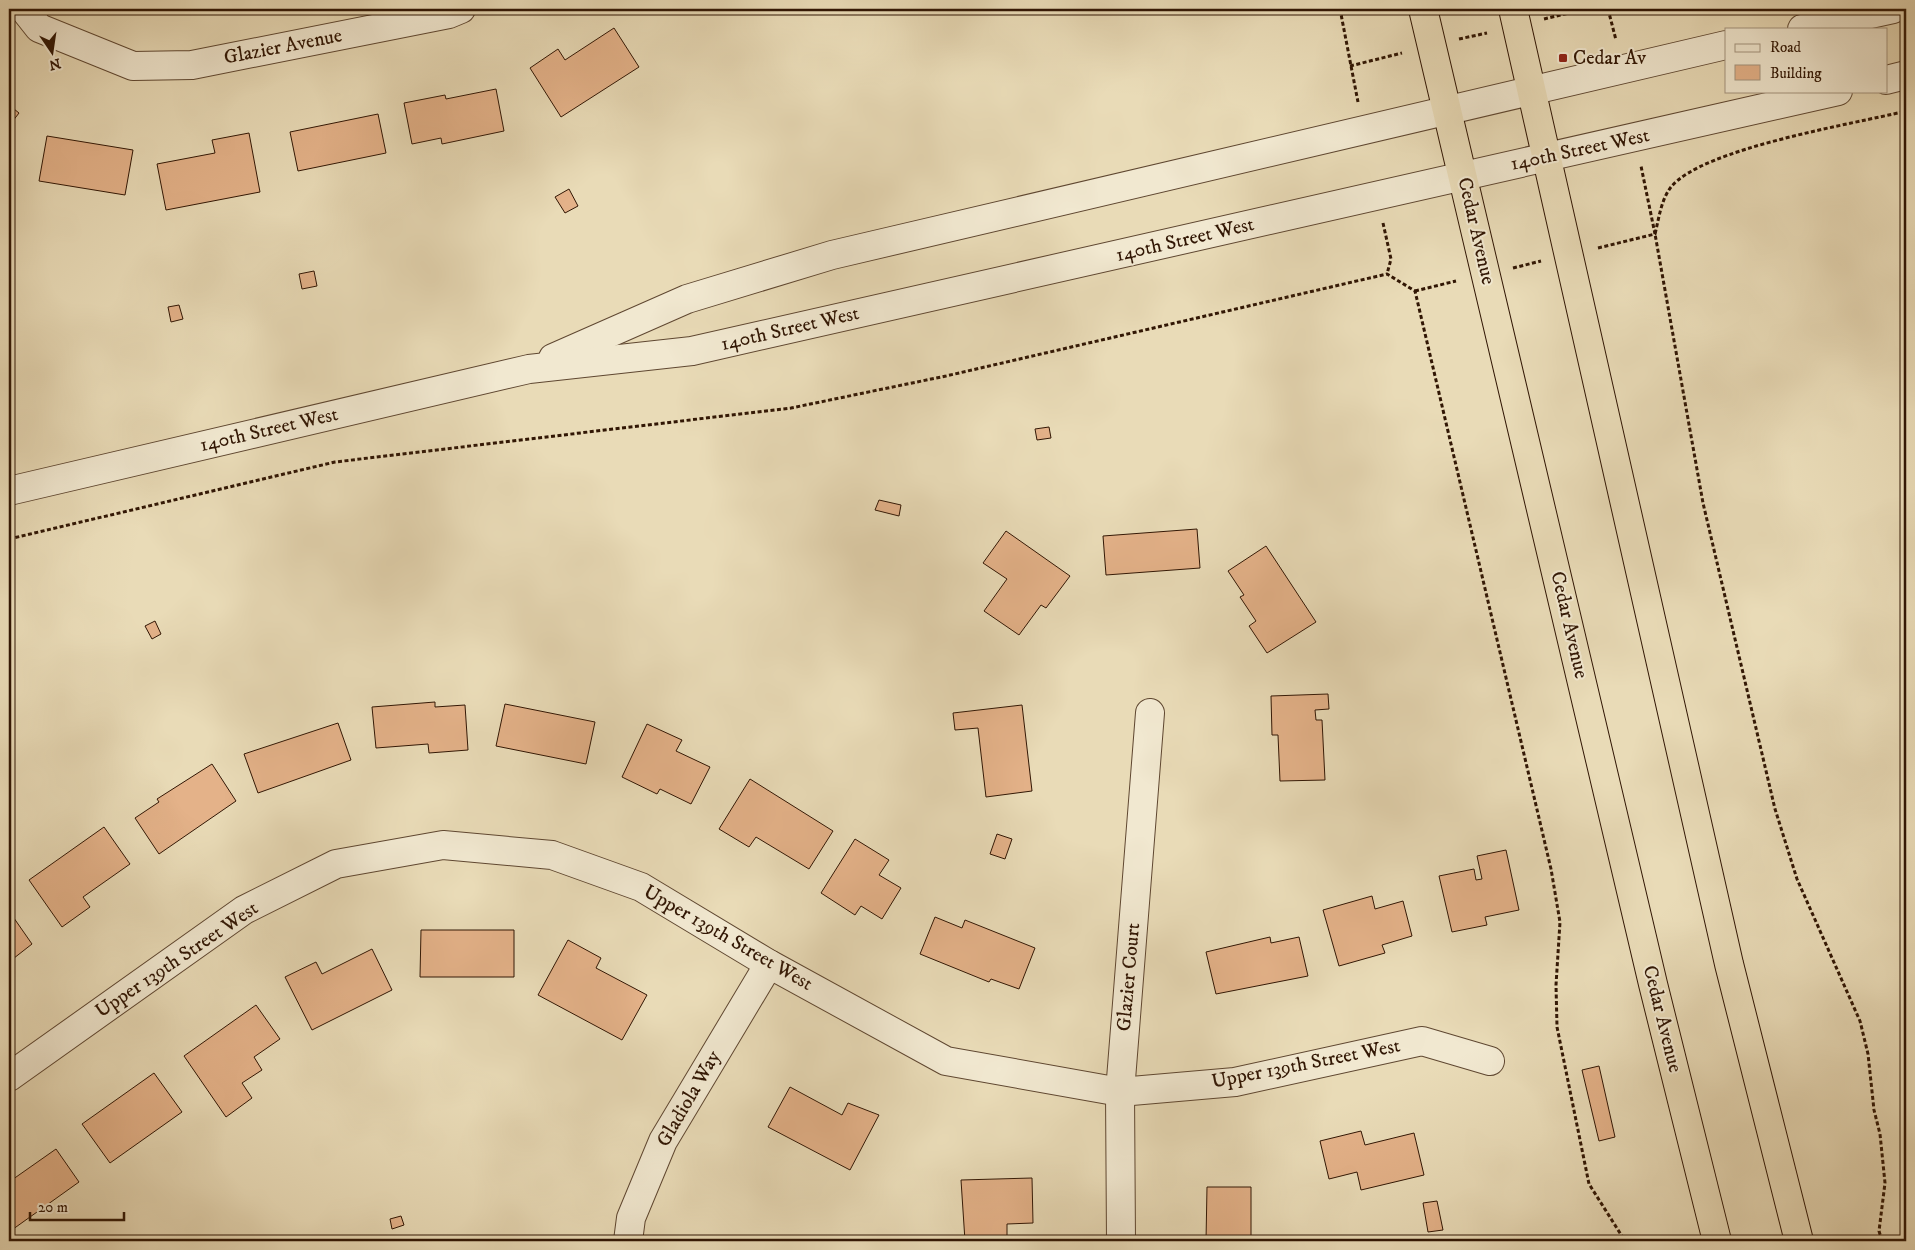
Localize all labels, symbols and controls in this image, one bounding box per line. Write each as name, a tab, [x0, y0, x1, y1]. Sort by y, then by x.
street label: Glazier Avenue	[222, 23, 344, 71]
north arrow	[28, 28, 78, 78]
legend	[1725, 28, 1888, 92]
text: Road	[1770, 38, 1802, 57]
place label: Cedar Av	[1573, 46, 1646, 71]
marker: Cedar Av	[1557, 52, 1569, 64]
text: N	[47, 54, 62, 74]
text: Building	[1770, 64, 1822, 83]
street label: 140th Street West	[1508, 123, 1652, 177]
street label: Cedar Avenue	[1452, 175, 1500, 287]
street label: 140th Street West	[1113, 212, 1257, 268]
street label: 140th Street West	[718, 301, 862, 357]
street label: 140th Street West	[197, 402, 341, 458]
street label: Cedar Avenue	[1545, 569, 1593, 681]
street label: Upper 139th Street West	[639, 879, 817, 997]
street label: Upper 139th Street West	[91, 896, 263, 1024]
street label: Glazier Court	[1112, 922, 1146, 1032]
street label: Cedar Avenue	[1637, 963, 1687, 1075]
street label: Upper 139th Street West	[1210, 1033, 1402, 1095]
street label: Gladiola Way	[651, 1046, 727, 1152]
scale bar	[30, 1190, 124, 1222]
text: 20 m	[38, 1198, 68, 1217]

